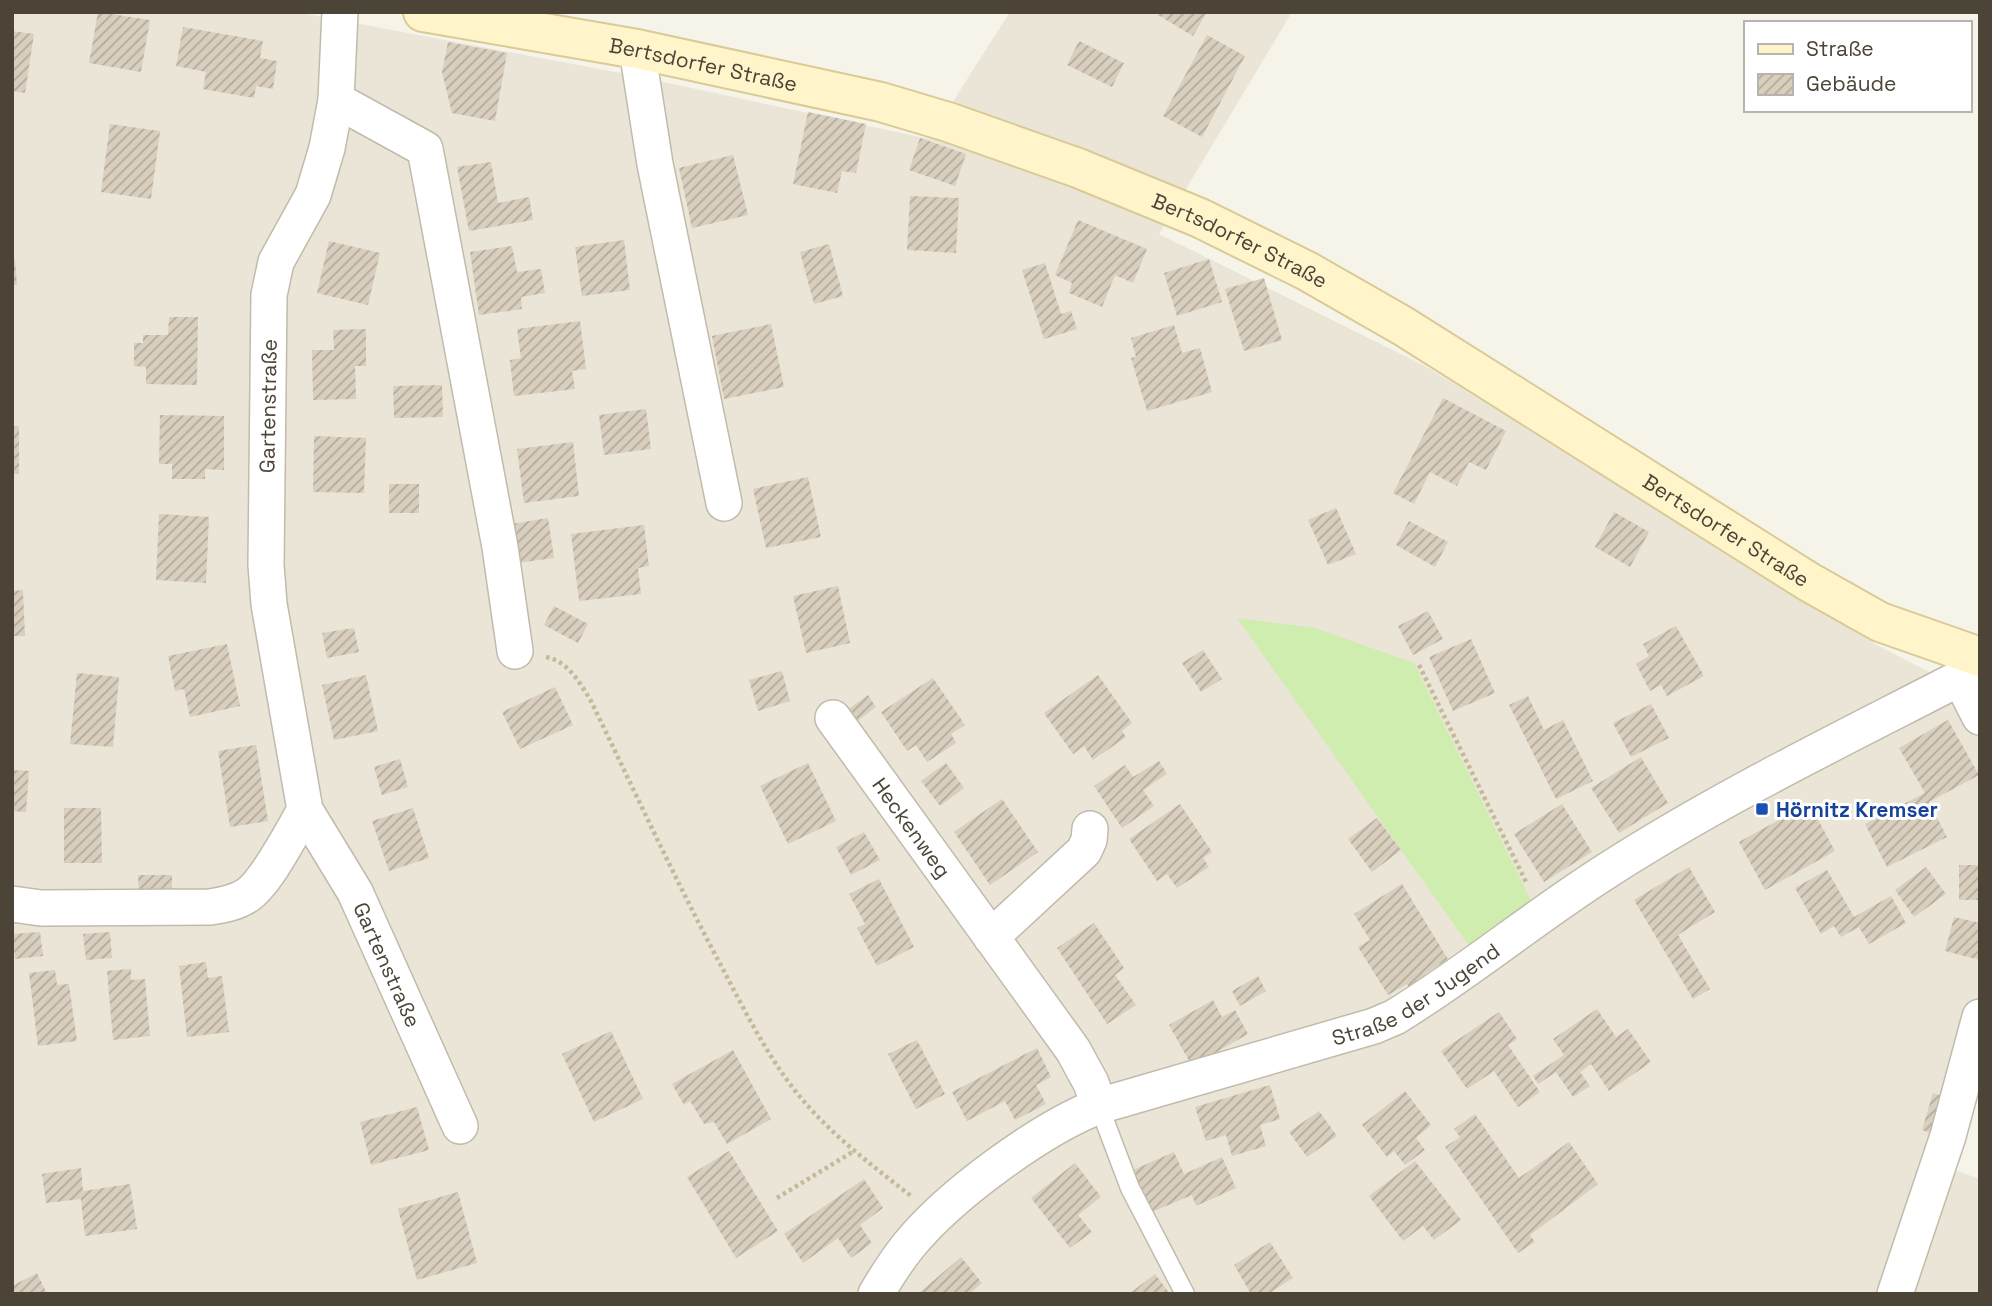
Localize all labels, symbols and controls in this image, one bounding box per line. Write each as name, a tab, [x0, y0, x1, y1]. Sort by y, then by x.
legend	[1744, 21, 1971, 112]
street label: Bertsdorfer Straße	[607, 31, 800, 97]
text: Straße	[1806, 35, 1874, 62]
text: Gebäude	[1806, 70, 1896, 97]
street label: Bertsdorfer Straße	[1148, 186, 1333, 294]
street label: Gartenstraße	[253, 339, 283, 473]
street label: Bertsdorfer Straße	[1638, 467, 1815, 593]
street label: Heckenweg	[867, 772, 957, 883]
place label: Hörnitz Kremser	[1776, 796, 1938, 823]
marker: Hörnitz Kremser	[1754, 801, 1770, 817]
street label: Gartenstraße	[348, 898, 427, 1031]
street label: Straße der Jugend	[1328, 937, 1505, 1051]

